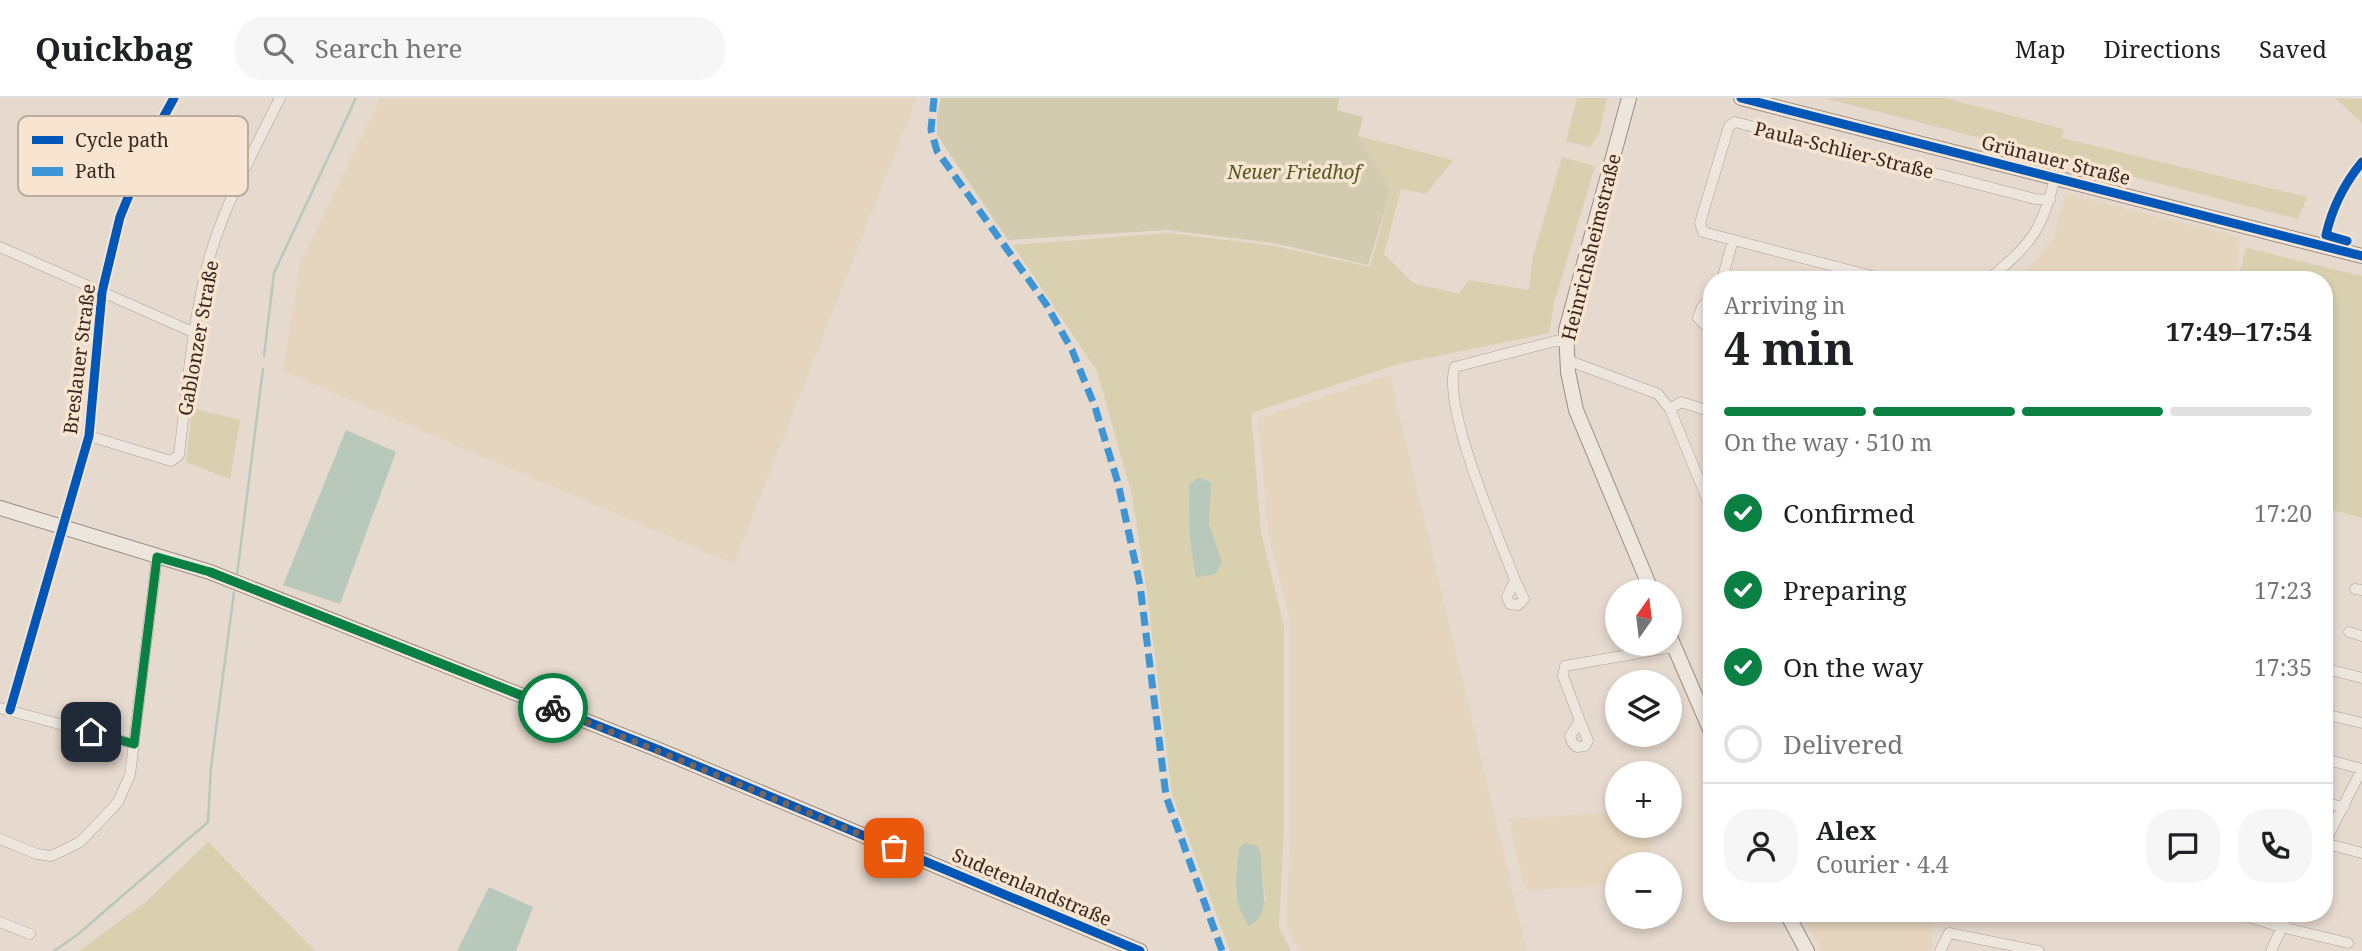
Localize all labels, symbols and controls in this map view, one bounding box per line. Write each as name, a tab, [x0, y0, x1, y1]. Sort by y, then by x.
search box	[235, 17, 725, 80]
text: Quickbag	[35, 26, 193, 71]
icon: search	[259, 29, 297, 67]
text: Search here	[315, 30, 462, 66]
text: Map	[2015, 32, 2066, 65]
text: Directions	[2104, 32, 2221, 65]
text: Saved	[2259, 32, 2327, 65]
street label: Paula-Schlier-Straße	[1751, 115, 1937, 185]
legend	[18, 116, 248, 196]
text: Cycle path	[75, 127, 169, 153]
street label: Grünauer Straße	[1979, 129, 2133, 191]
street label: Heinrichsheimstraße	[1555, 151, 1627, 343]
text: Path	[75, 158, 116, 184]
park label: Neuer Friedhof	[1226, 159, 1364, 185]
street label: Gablonzer Straße	[172, 258, 224, 418]
street label: Breslauer Straße	[57, 282, 101, 436]
text: Arriving in	[1724, 289, 1845, 321]
text: 17:49–17:54	[2166, 313, 2312, 349]
text: 4 min	[1724, 316, 1854, 378]
text: On the way · 510 m	[1724, 426, 1932, 458]
icon: check	[1724, 494, 1762, 532]
text: Confirmed	[1783, 495, 1915, 531]
text: 17:20	[2254, 497, 2312, 529]
icon: check	[1724, 571, 1762, 609]
text: Preparing	[1783, 572, 1907, 608]
text: 17:23	[2254, 574, 2312, 606]
north arrow	[1605, 579, 1682, 656]
map controls	[1605, 579, 1682, 929]
icon: check	[1724, 648, 1762, 686]
text: On the way	[1783, 649, 1923, 685]
text: 17:35	[2254, 651, 2312, 683]
button: layers	[1605, 670, 1682, 747]
courier	[518, 673, 588, 743]
icon: bike	[534, 689, 572, 727]
pin	[61, 702, 121, 762]
icon: home	[72, 713, 110, 751]
text: Delivered	[1783, 726, 1903, 762]
button: +	[1605, 761, 1682, 838]
button: person	[1724, 809, 1798, 883]
button: chat	[2146, 809, 2220, 883]
button: phone	[2238, 809, 2312, 883]
text: Alex	[1816, 812, 1876, 848]
pin	[864, 818, 924, 878]
icon: bag	[875, 829, 913, 867]
street label: Sudetenlandstraße	[948, 842, 1116, 932]
text: Courier · 4.4	[1816, 848, 1949, 880]
button: −	[1605, 852, 1682, 929]

